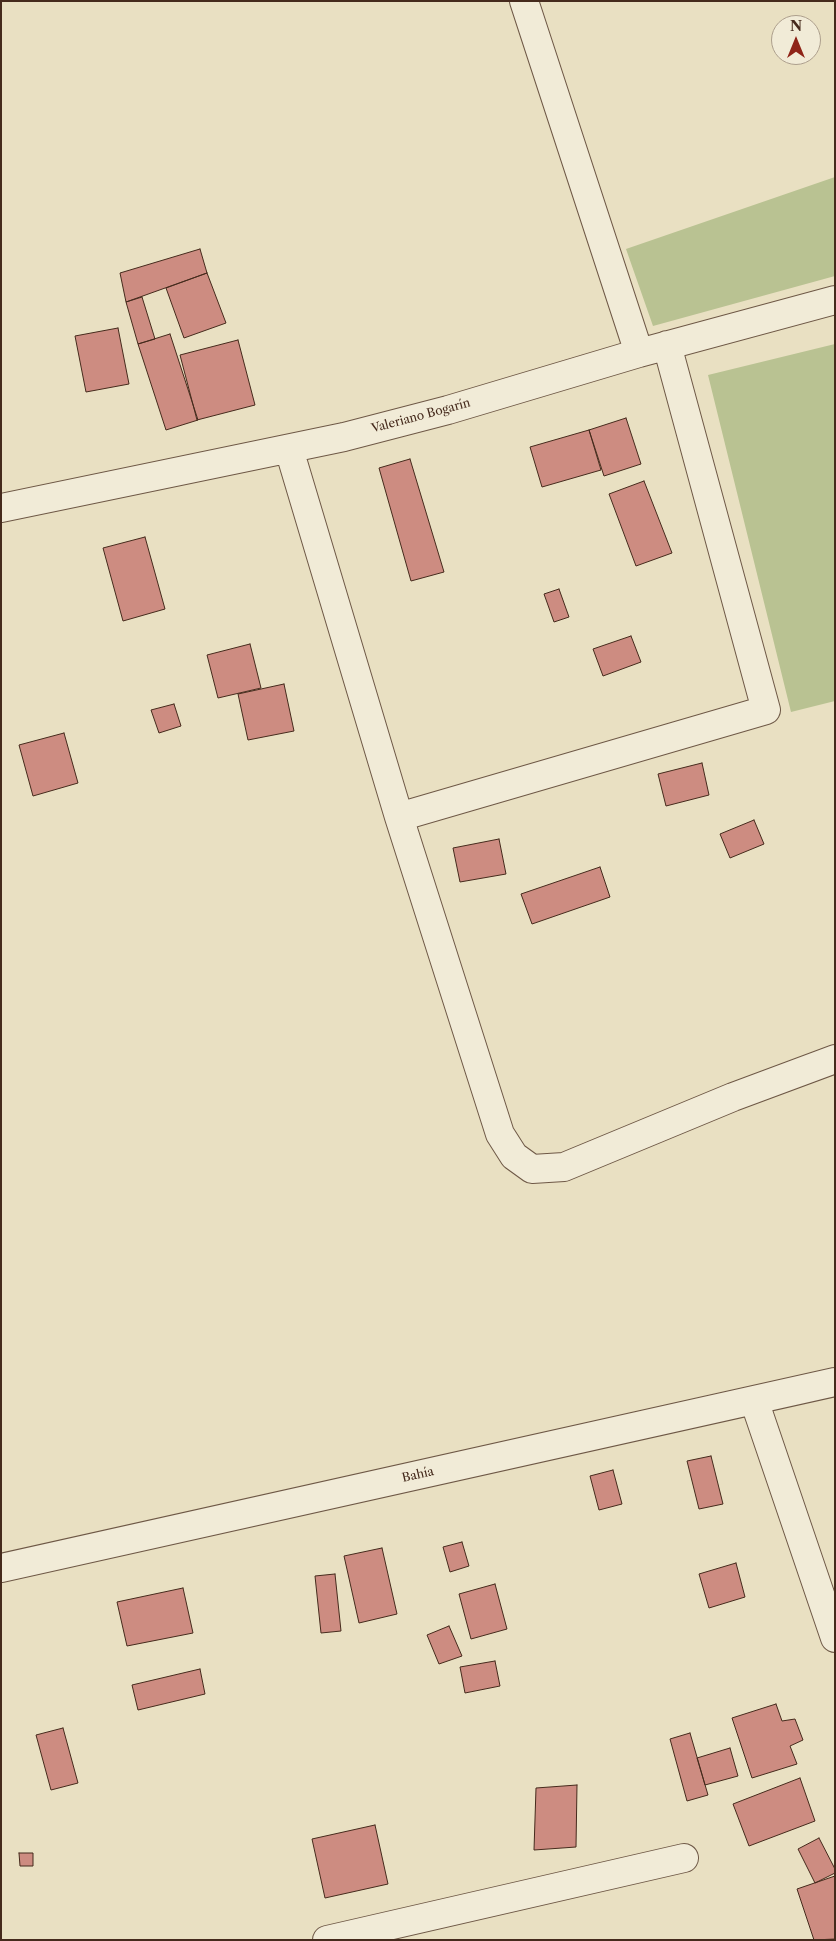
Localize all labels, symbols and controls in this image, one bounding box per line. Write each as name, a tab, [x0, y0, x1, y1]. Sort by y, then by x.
north arrow	[771, 15, 821, 65]
text: N	[790, 17, 802, 35]
street label: Valeriano Bogarín	[370, 396, 472, 436]
street label: Bahía	[401, 1464, 435, 1486]

